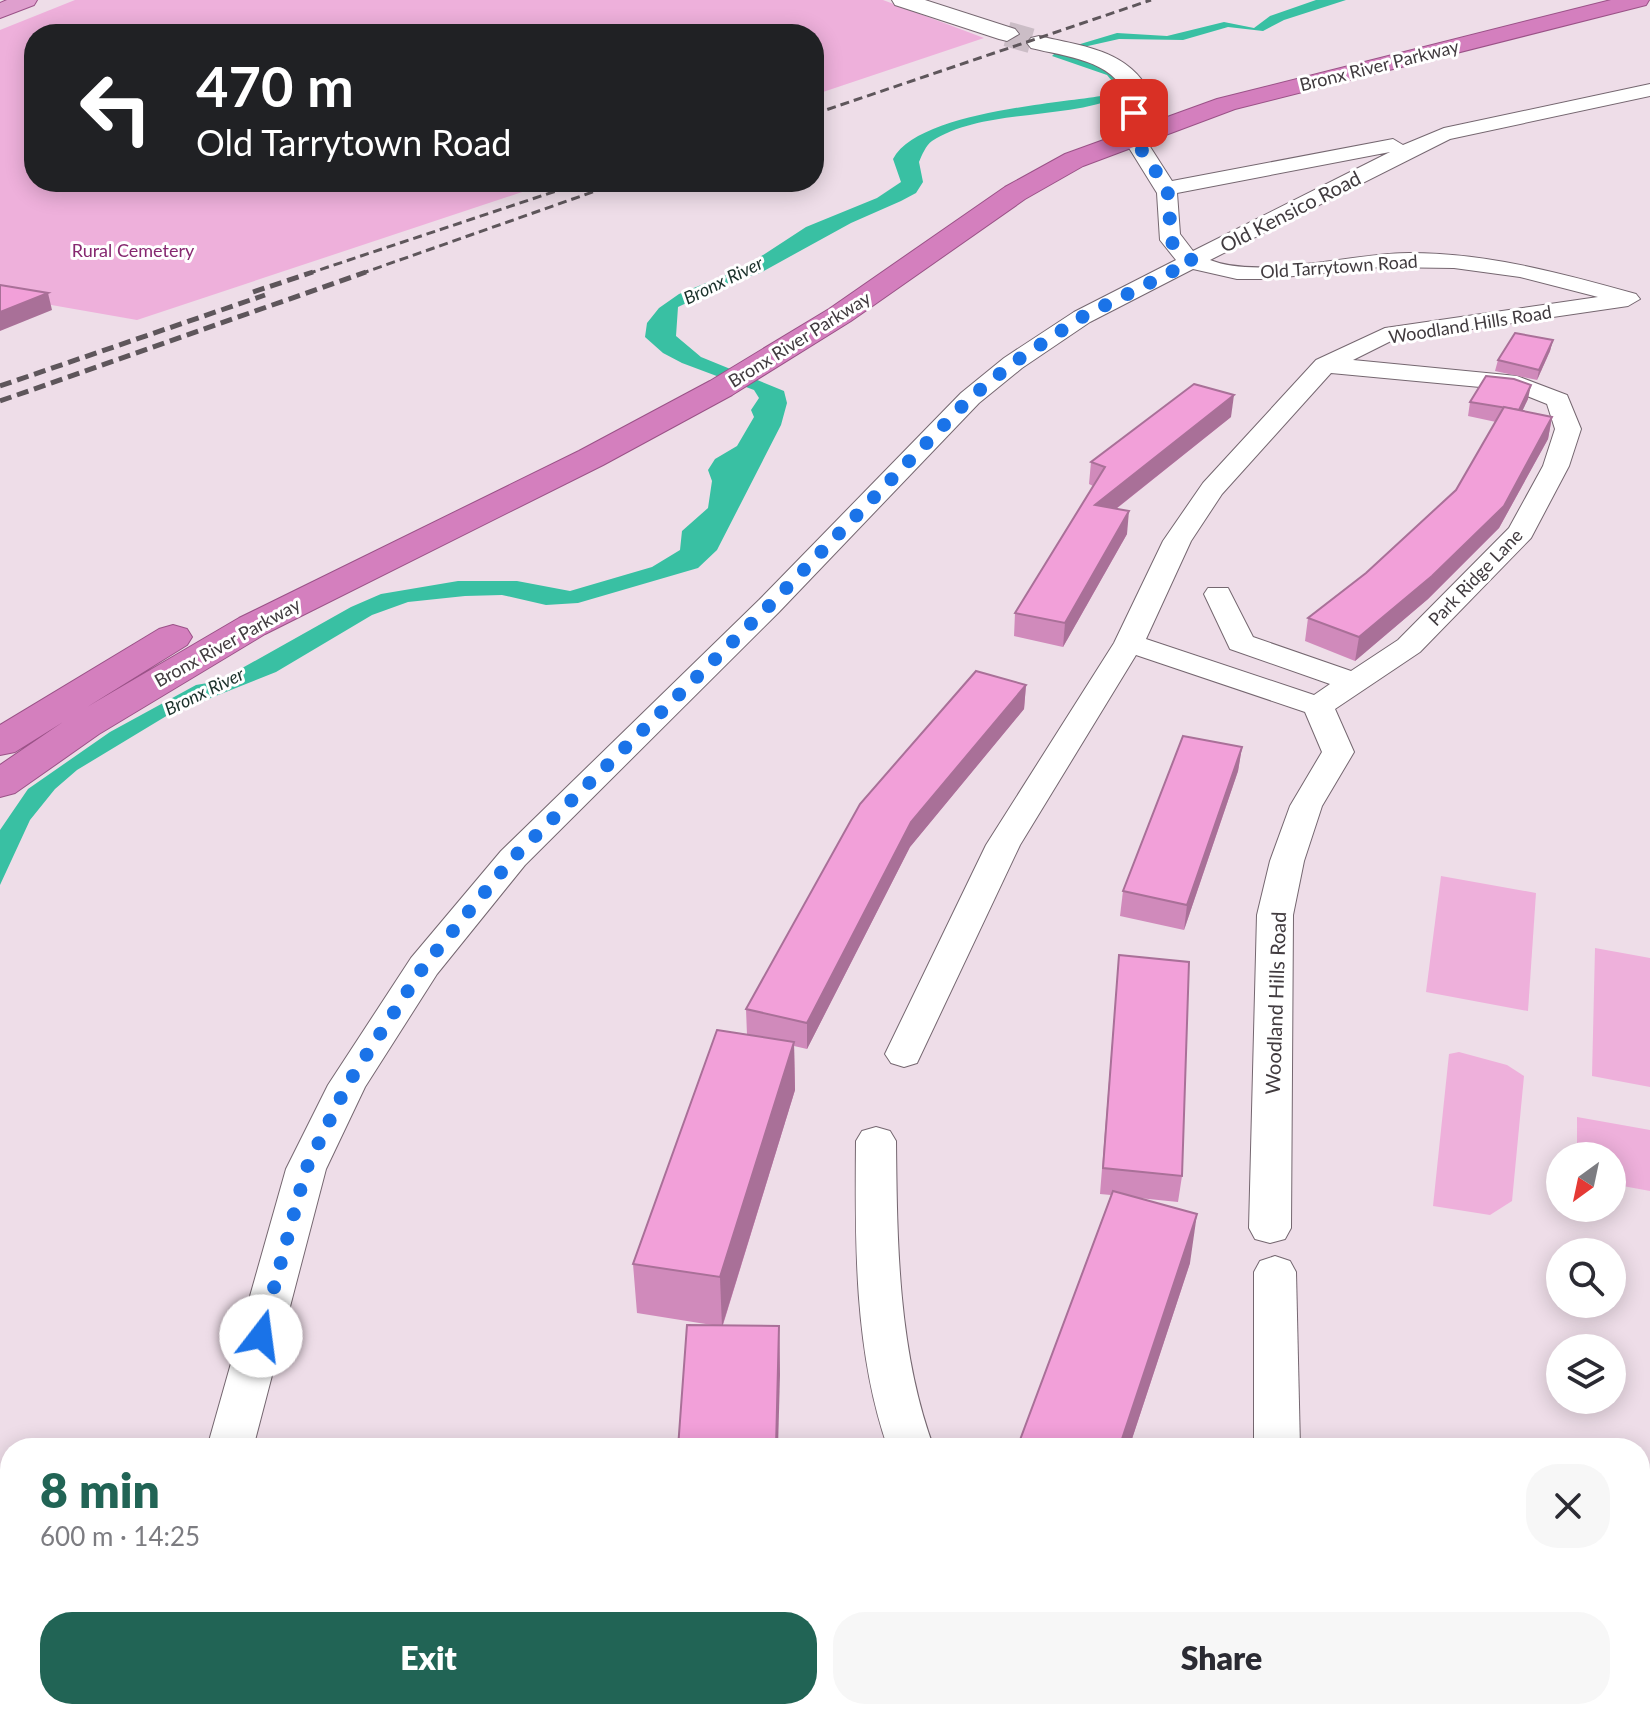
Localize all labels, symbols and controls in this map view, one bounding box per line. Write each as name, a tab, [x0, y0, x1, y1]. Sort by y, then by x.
street label: Bronx River Parkway	[1297, 34, 1462, 95]
text: 470 m	[196, 52, 354, 119]
icon: left	[64, 56, 168, 160]
pin	[1100, 79, 1168, 147]
icon: arrive	[1112, 91, 1156, 135]
text: Old Tarrytown Road	[196, 120, 511, 164]
street label: Old Kensico Road	[1216, 165, 1364, 257]
park label: Rural Cemetery	[72, 239, 195, 261]
street label: Old Tarrytown Road	[1260, 250, 1418, 282]
water label: Bronx River	[680, 251, 767, 309]
street label: Bronx River Parkway	[724, 286, 875, 392]
street label: Woodland Hills Road	[1387, 300, 1553, 348]
street label: Park Ridge Lane	[1423, 524, 1527, 630]
street label: Bronx River Parkway	[150, 593, 304, 691]
water label: Bronx River	[161, 663, 247, 719]
street label: Woodland Hills Road	[1260, 911, 1290, 1095]
north arrow	[1546, 1142, 1626, 1222]
map controls	[1546, 1142, 1626, 1414]
button: search	[1546, 1238, 1626, 1318]
position arrow	[219, 1294, 303, 1378]
button: layers	[1546, 1334, 1626, 1414]
text: 8 min	[40, 1461, 160, 1518]
button: close	[1526, 1464, 1610, 1548]
text: 600 m · 14:25	[40, 1520, 200, 1552]
button: Exit	[40, 1612, 817, 1704]
button: Share	[833, 1612, 1610, 1704]

